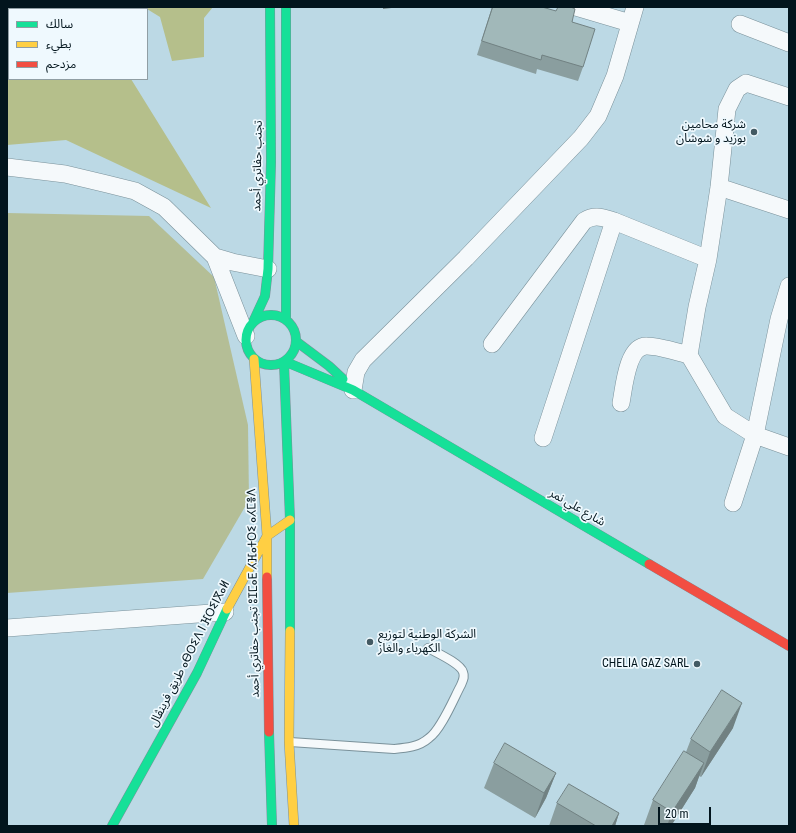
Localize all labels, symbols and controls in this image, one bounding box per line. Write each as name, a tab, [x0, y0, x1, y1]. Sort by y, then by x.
legend	[8, 8, 148, 80]
text: سالك	[46, 17, 73, 31]
text: بطيء	[46, 37, 72, 51]
text: مزدحم	[46, 57, 76, 71]
place label: شركة محامين بوزيد و شوشان	[676, 118, 746, 146]
street label: تجنب حفاتري أحمد	[250, 120, 266, 212]
marker: شركة محامين بوزيد و شوشان	[749, 127, 759, 137]
street label: شارع علي نمر	[546, 486, 608, 530]
street label: تجنب حفاتري أحمد ⵓⵊⵎⴰⴹ ⵃⴼⴰⵜⵔⵉ ⴰⵃⵎⴻⴷ	[245, 488, 263, 698]
street label: طريق فرينڨال ⴰⴱⵔⵉⴷ ⵏ ⴼⵔⵉⵏⴳⴰⵍ	[147, 578, 233, 730]
place label: الشركة الوطنية لتوزيع الكهرباء والغاز	[378, 628, 476, 656]
marker: الشركة الوطنية لتوزيع الكهرباء والغاز	[365, 637, 375, 647]
place label: CHELIA GAZ SARL	[602, 657, 689, 671]
marker: CHELIA GAZ SARL	[692, 659, 702, 669]
scale bar	[660, 799, 713, 825]
text: 20 m	[665, 807, 689, 821]

